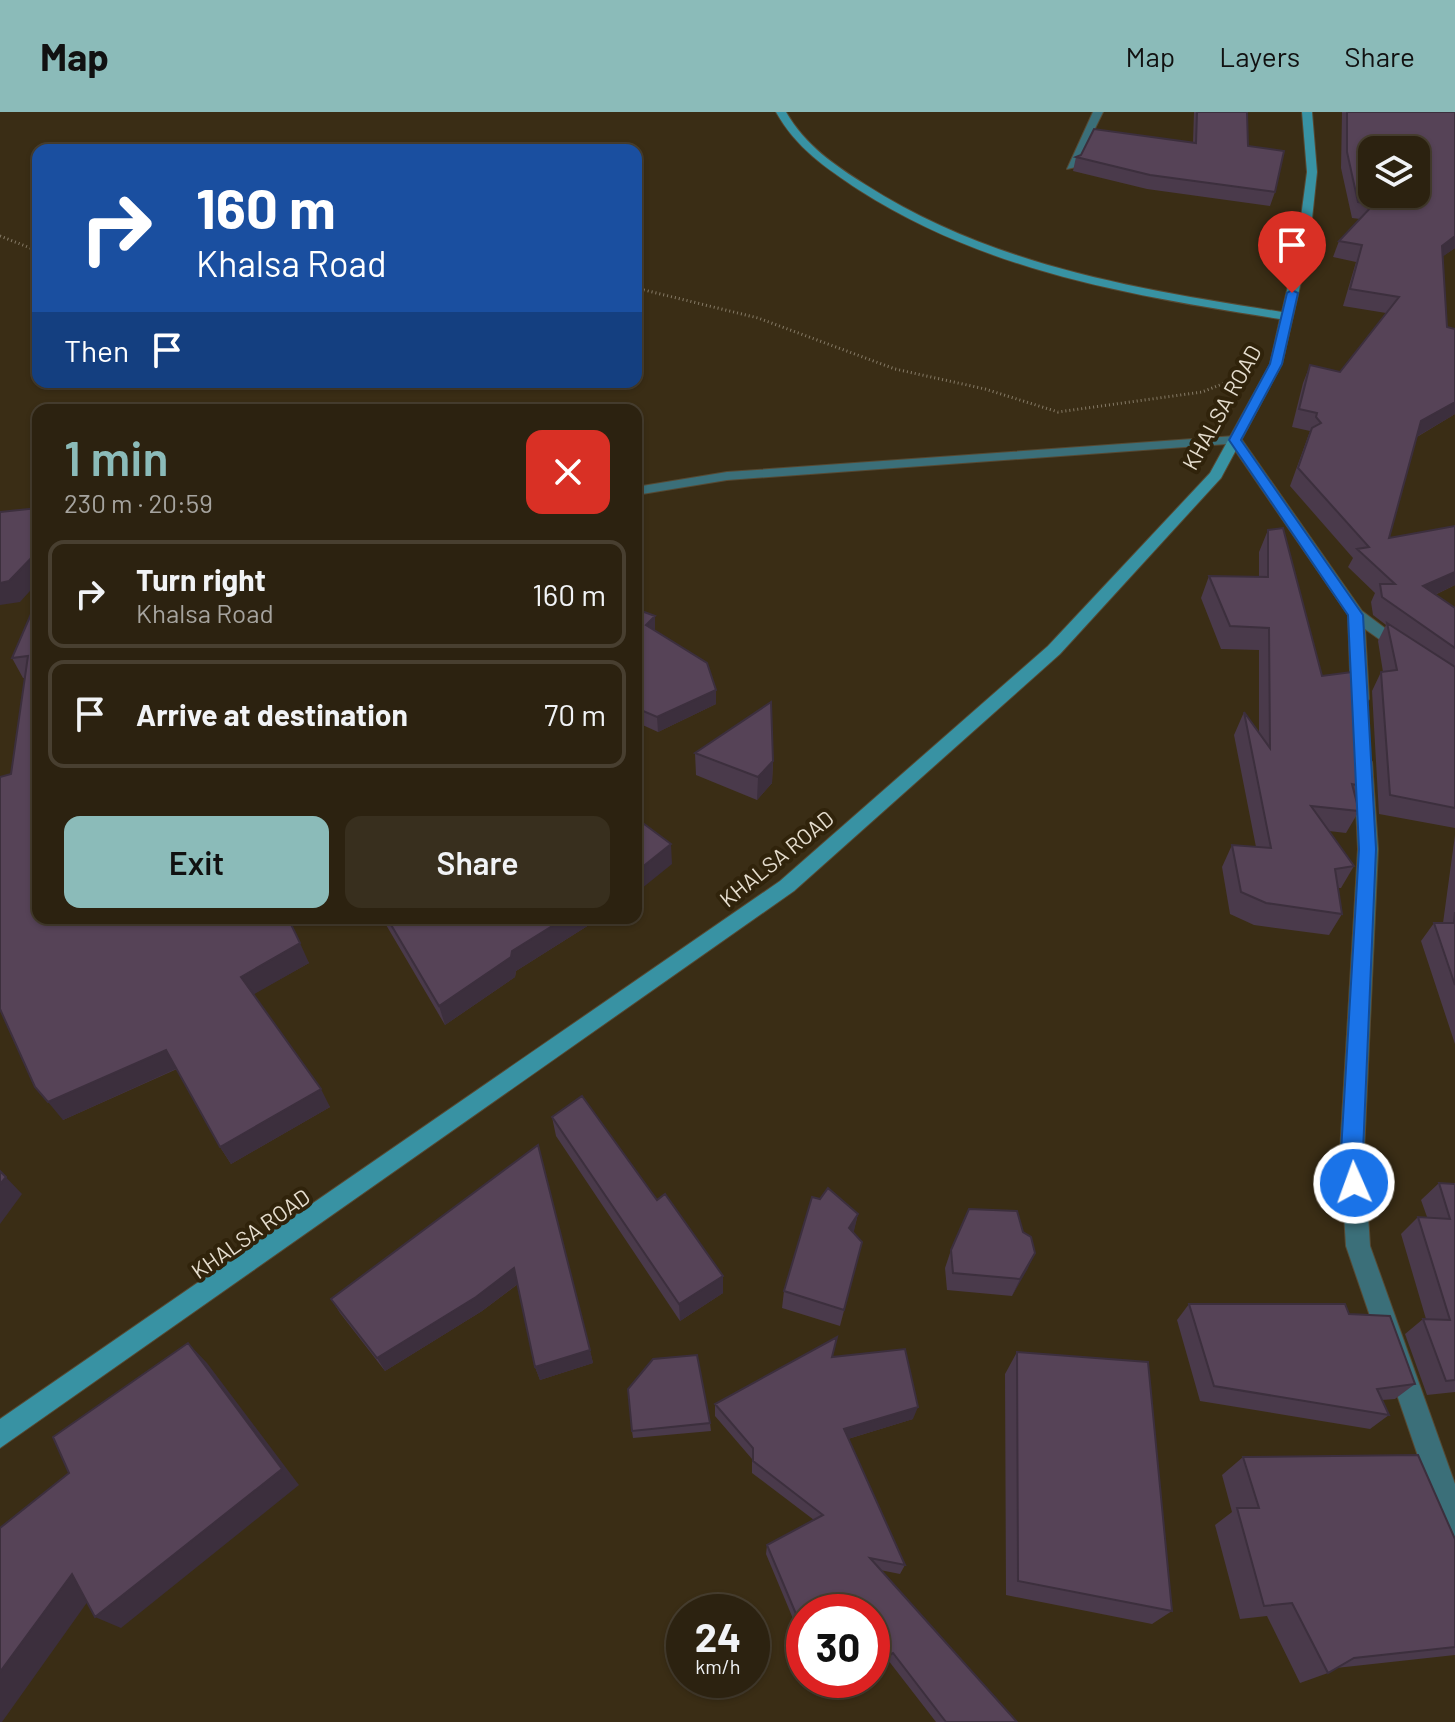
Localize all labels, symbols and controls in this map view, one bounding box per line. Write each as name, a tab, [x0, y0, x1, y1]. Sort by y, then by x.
text: Map	[40, 33, 109, 79]
text: Map	[1125, 39, 1175, 73]
text: Layers	[1219, 39, 1300, 73]
text: Share	[1344, 39, 1415, 73]
map controls	[1358, 136, 1430, 208]
button: layers	[1358, 136, 1430, 208]
text: 160 m	[196, 173, 336, 240]
icon: right	[64, 176, 168, 280]
pin	[1258, 211, 1326, 293]
icon: arrive	[1270, 223, 1314, 267]
text: Khalsa Road	[196, 241, 387, 284]
icon: arrive	[145, 328, 189, 372]
text: Then	[64, 332, 129, 368]
street label: KHALSA ROAD	[1176, 340, 1266, 474]
text: 1 min	[64, 428, 169, 486]
button: close	[526, 430, 610, 514]
text: 230 m · 20:59	[64, 487, 213, 518]
text: Turn right	[136, 561, 266, 597]
icon: right	[68, 572, 112, 616]
text: 160 m	[532, 576, 606, 612]
text: Khalsa Road	[136, 597, 274, 628]
icon: arrive	[68, 692, 112, 736]
text: Arrive at destination	[136, 696, 408, 732]
text: 70 m	[544, 696, 606, 732]
street label: KHALSA ROAD	[714, 804, 838, 912]
button: Exit	[64, 816, 329, 908]
button: Share	[345, 816, 610, 908]
position arrow	[1312, 1141, 1396, 1225]
street label: KHALSA ROAD	[186, 1183, 314, 1283]
speed limit sign: 30	[786, 1594, 890, 1698]
text: 24	[695, 1612, 741, 1660]
text: km/h	[695, 1654, 741, 1678]

